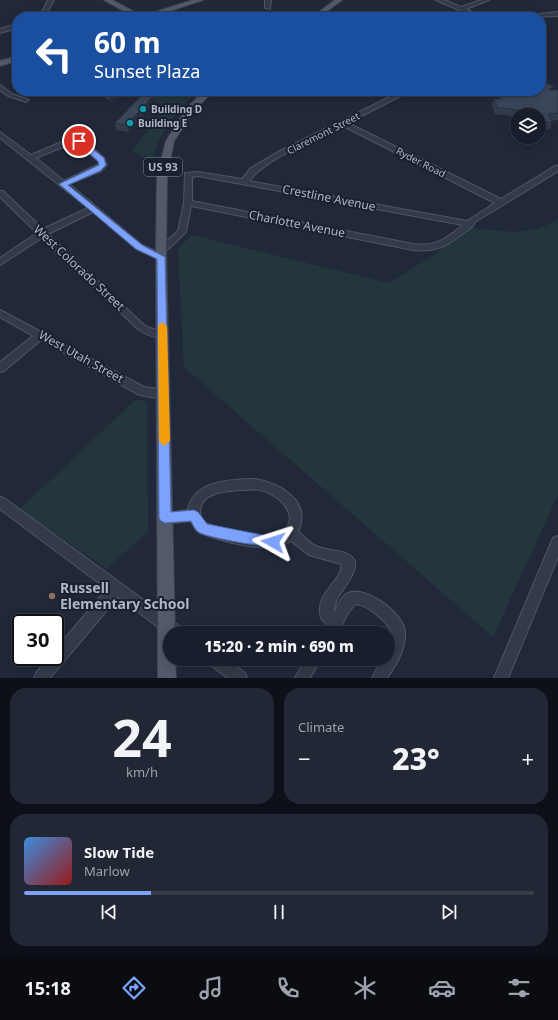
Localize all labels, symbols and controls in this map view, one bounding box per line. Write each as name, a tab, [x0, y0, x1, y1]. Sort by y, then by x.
text: 60 m	[94, 23, 161, 61]
icon: left	[28, 28, 80, 80]
text: Sunset Plaza	[94, 59, 200, 83]
place label: Building D	[151, 102, 202, 116]
marker: Building D	[138, 104, 148, 114]
street label: Claremont Street	[284, 108, 362, 157]
map controls	[510, 108, 546, 144]
button: layers	[510, 108, 546, 144]
place label: Building E	[138, 116, 188, 130]
marker: Building E	[125, 118, 135, 128]
pin	[62, 124, 96, 158]
icon: arrive	[68, 130, 90, 152]
street label: Ryder Road	[394, 144, 448, 180]
road number: US 93	[144, 158, 182, 176]
street label: Crestline Avenue	[281, 180, 377, 215]
street label: Charlotte Avenue	[248, 206, 347, 241]
street label: West Colorado Street	[30, 221, 129, 315]
street label: West Utah Street	[36, 326, 127, 387]
position arrow	[252, 521, 294, 563]
place label: Russell Elementary School	[60, 578, 190, 613]
marker: Russell Elementary School	[47, 591, 57, 601]
speed limit sign: 30	[12, 614, 64, 666]
text: 15:20 · 2 min · 690 m	[204, 636, 354, 656]
text: 24	[112, 701, 172, 772]
text: Climate	[298, 718, 344, 736]
text: 23°	[392, 738, 440, 779]
text: −	[298, 743, 311, 773]
text: +	[521, 743, 534, 773]
text: km/h	[126, 763, 158, 781]
text: Slow Tide	[84, 842, 154, 862]
text: Marlow	[84, 862, 130, 880]
icon: previous	[98, 901, 120, 923]
icon: pause	[268, 901, 290, 923]
icon: next	[438, 901, 460, 923]
icon: directions	[120, 974, 148, 1002]
icon: music	[197, 974, 225, 1002]
icon: phone	[274, 974, 302, 1002]
icon: climate	[351, 974, 379, 1002]
icon: car	[428, 974, 456, 1002]
icon: filters	[505, 974, 533, 1002]
text: 15:18	[25, 976, 71, 1000]

